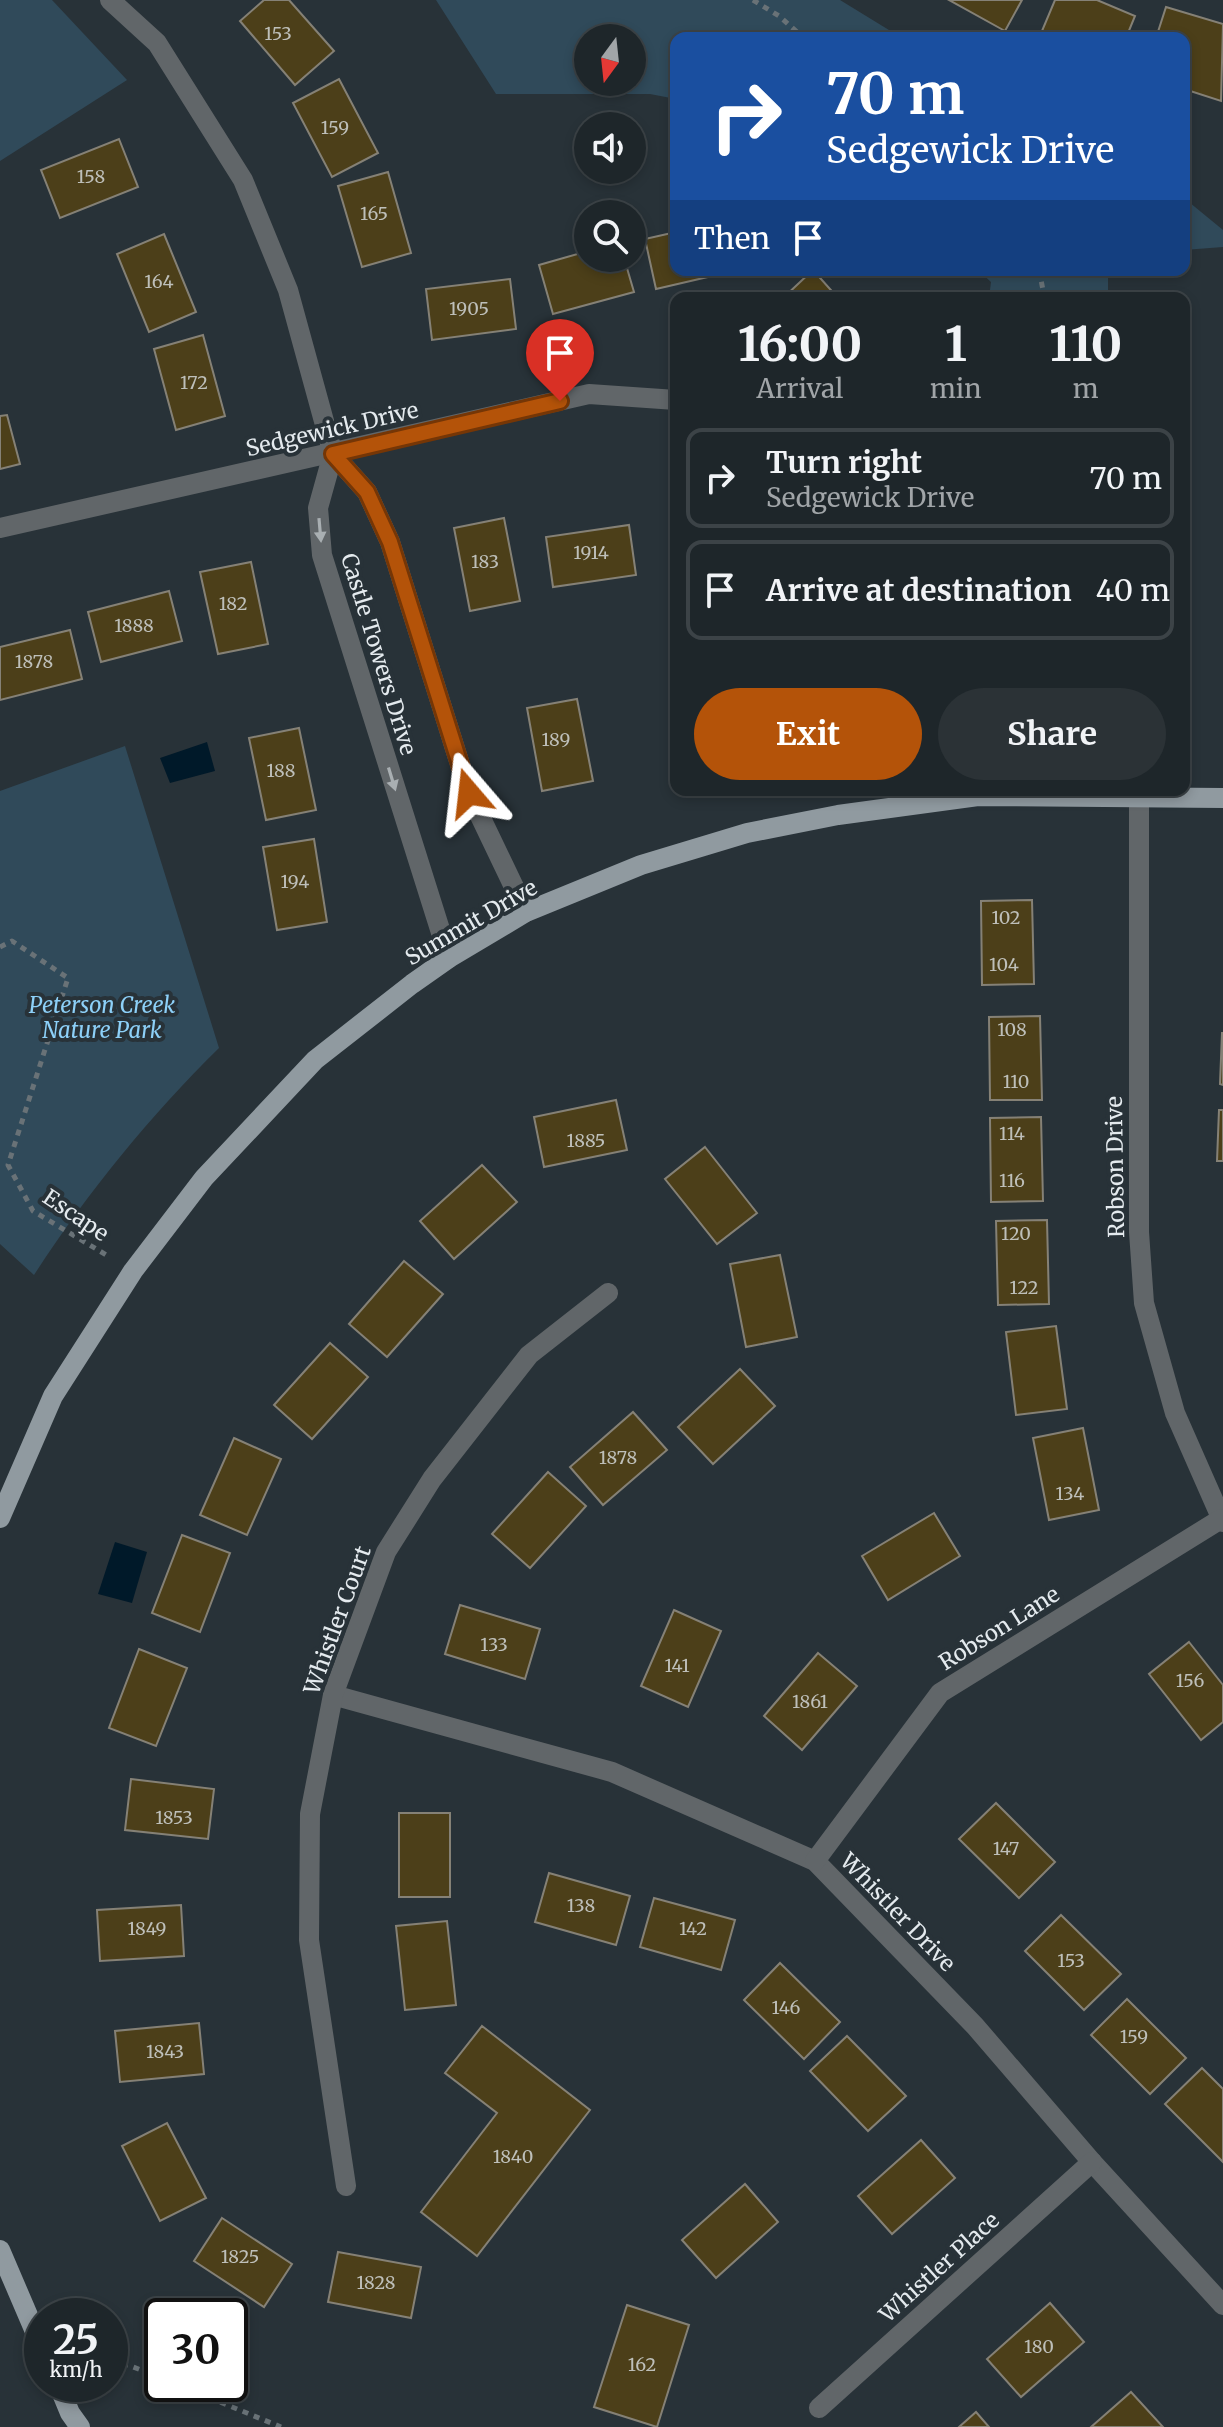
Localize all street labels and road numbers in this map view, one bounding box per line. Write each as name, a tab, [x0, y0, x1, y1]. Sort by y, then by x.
street label: Sedgewick Drive	[243, 396, 421, 462]
street label: Castle Towers Drive	[335, 550, 423, 758]
street label: Summit Drive	[400, 873, 542, 971]
street label: Robson Drive	[1100, 1096, 1130, 1238]
street label: Escape	[38, 1183, 114, 1247]
street label: Whistler Court	[297, 1542, 377, 1699]
street label: Robson Lane	[934, 1580, 1064, 1676]
street label: Whistler Drive	[834, 1846, 961, 1977]
street label: Whistler Place	[873, 2206, 1005, 2329]

